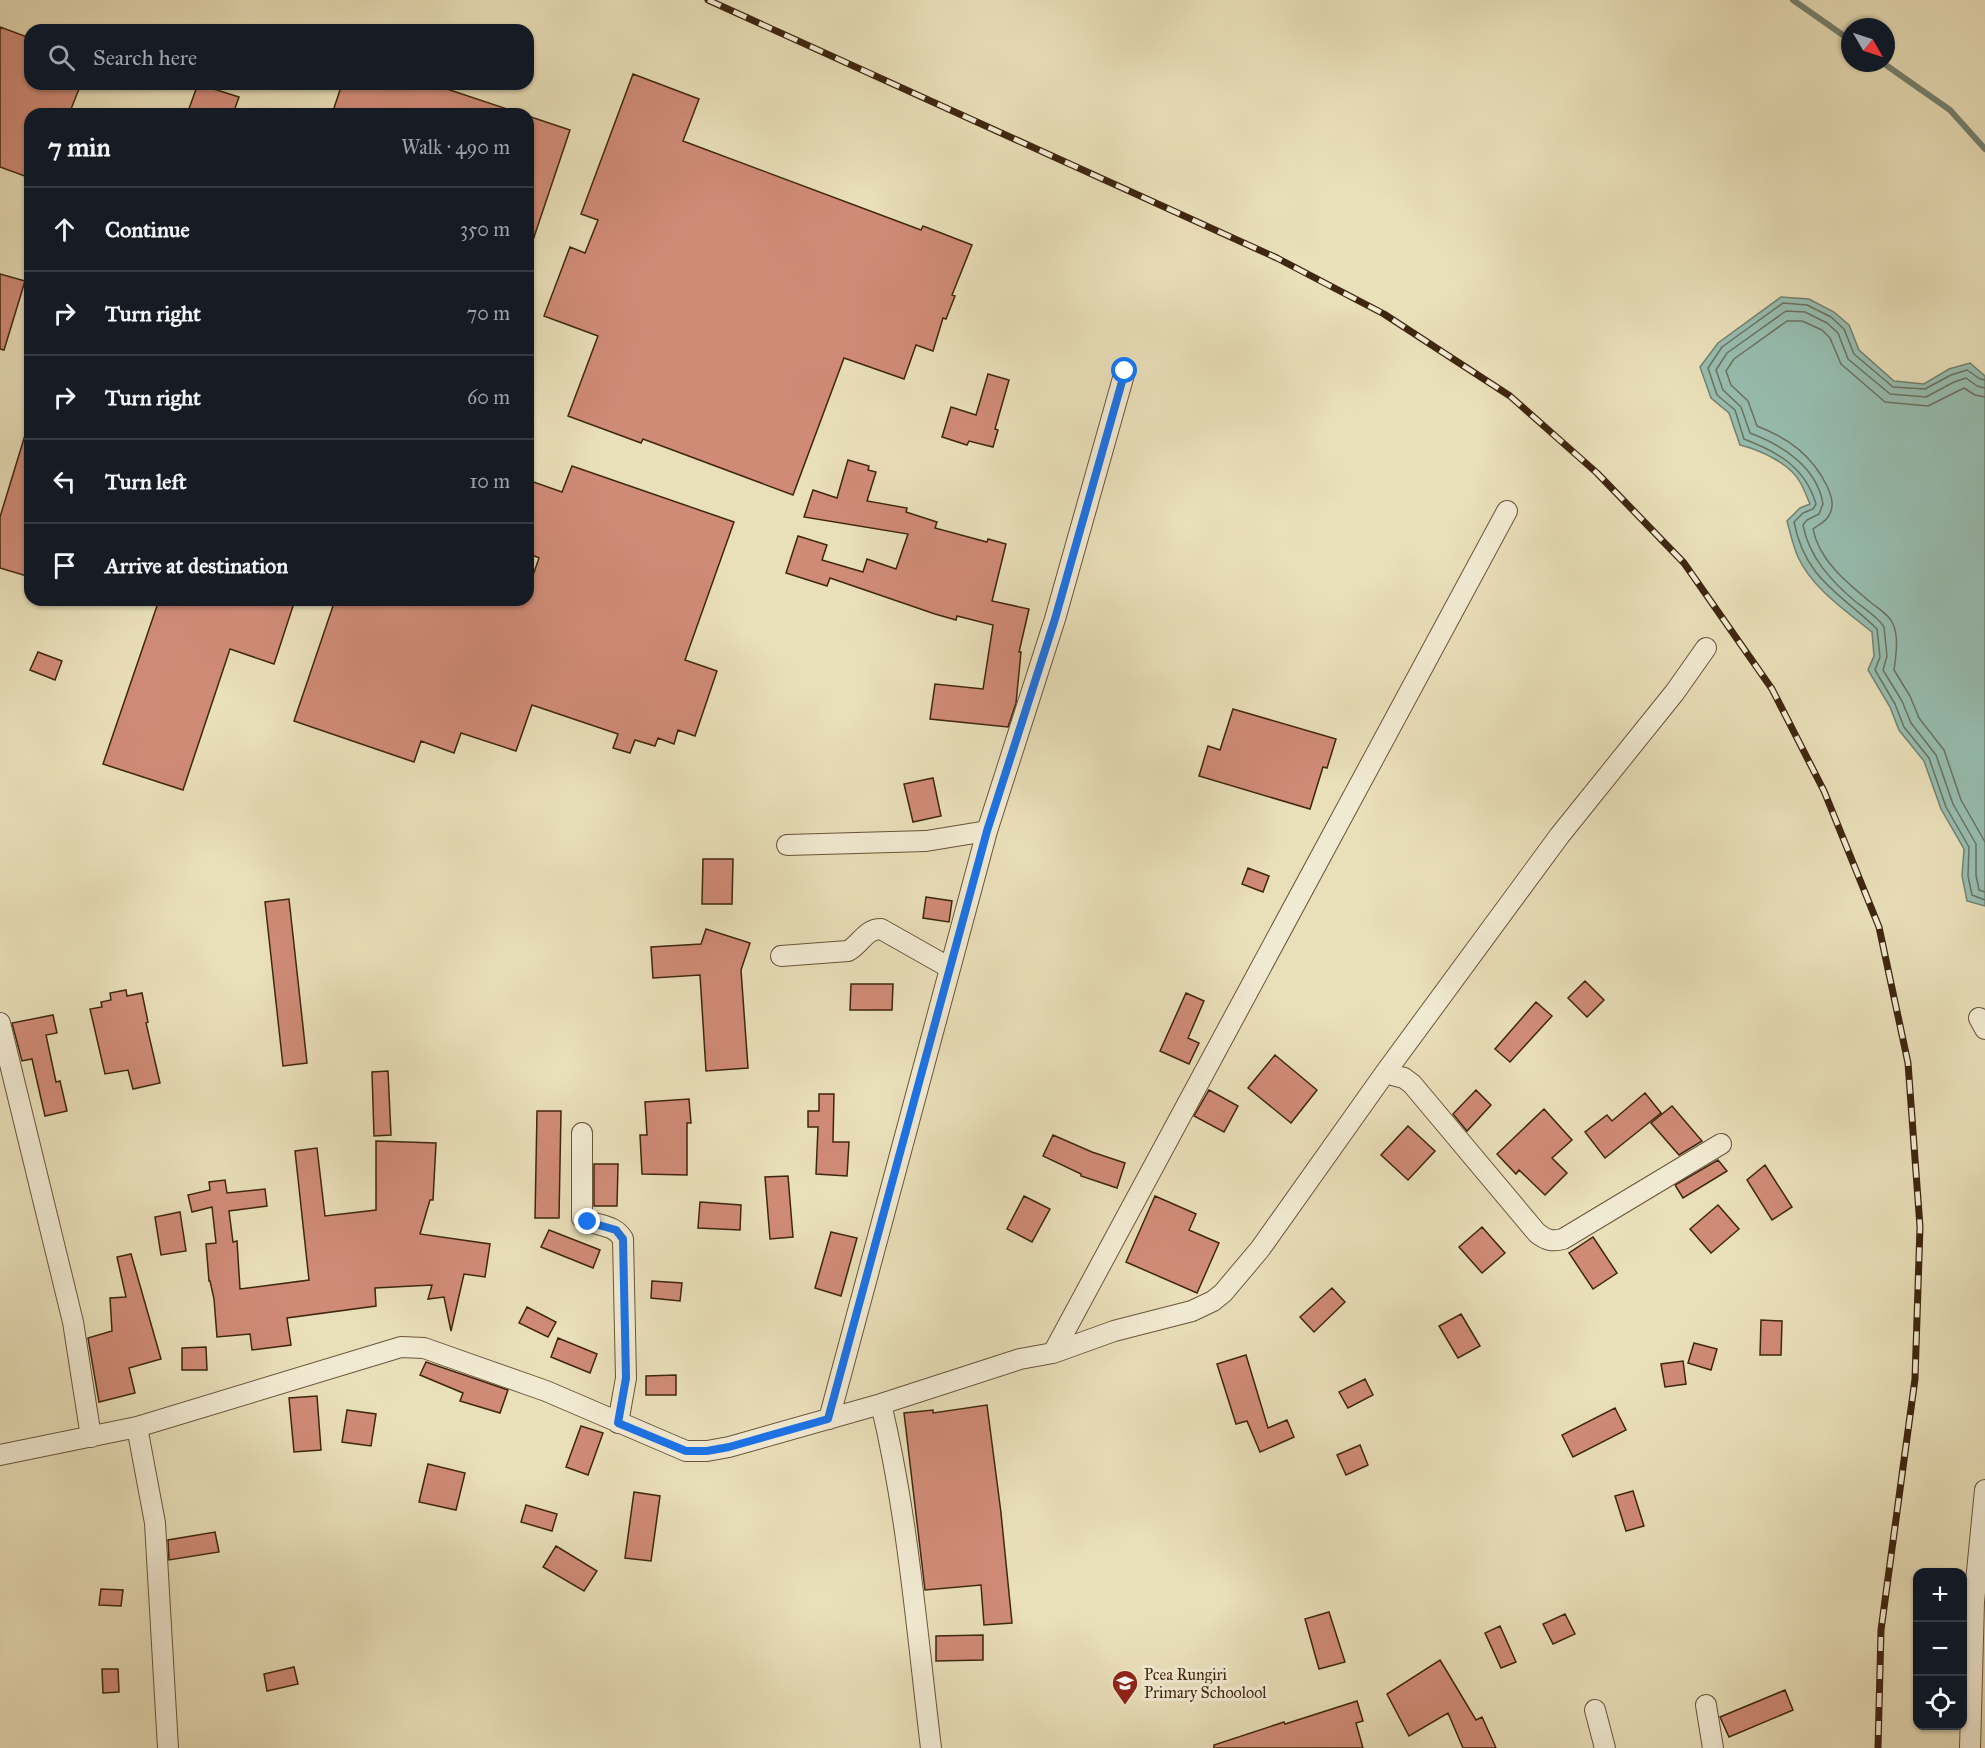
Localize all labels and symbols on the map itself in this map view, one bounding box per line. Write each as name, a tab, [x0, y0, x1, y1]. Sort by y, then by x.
north arrow	[1841, 18, 1895, 72]
route start	[1111, 357, 1137, 383]
route end	[574, 1208, 600, 1234]
place label: Pcea Rungiri Primary Schoolool	[1144, 1665, 1267, 1702]
school or university icon: Pcea Rungiri Primary Schoolool	[1110, 1668, 1140, 1706]

